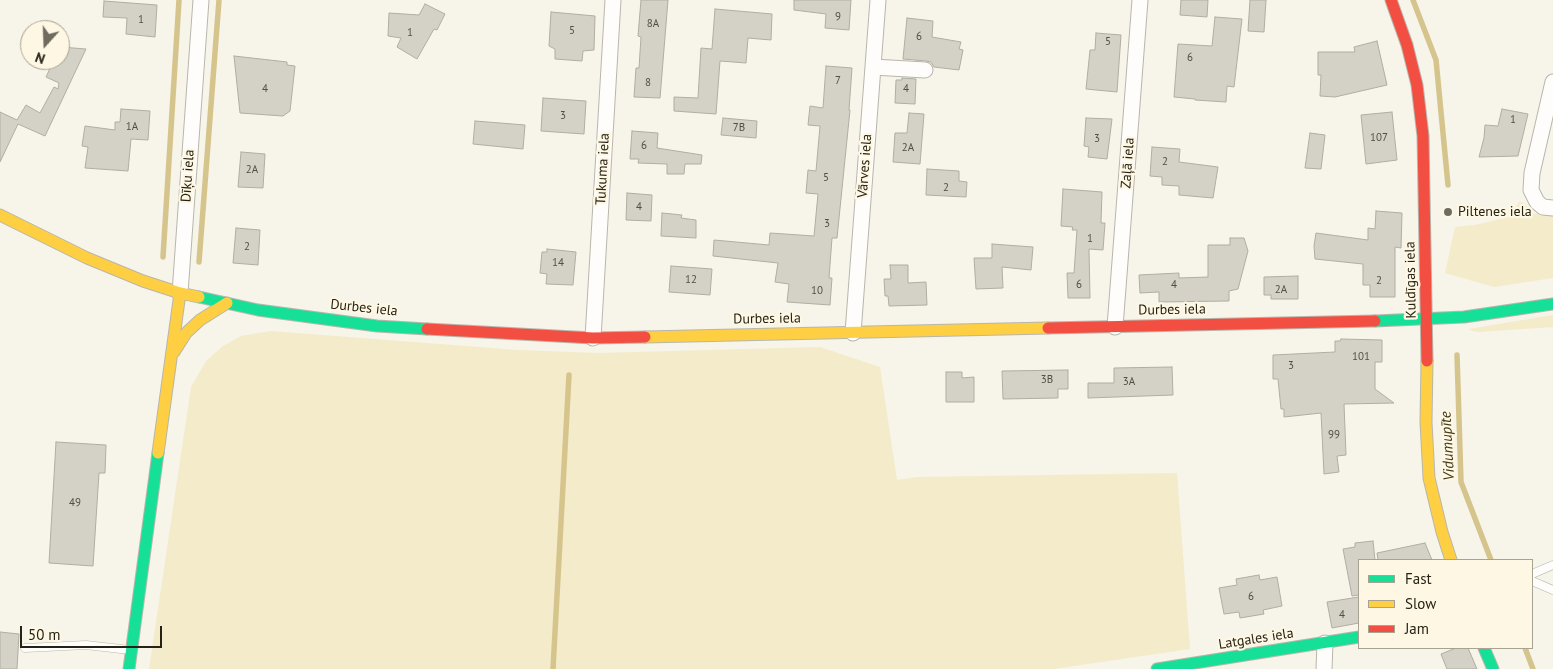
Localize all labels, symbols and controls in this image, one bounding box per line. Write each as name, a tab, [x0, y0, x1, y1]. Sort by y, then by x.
house number: 9	[835, 10, 841, 24]
house number: 1	[138, 13, 144, 27]
house number: 8A	[647, 17, 659, 31]
north arrow	[20, 20, 70, 70]
house number: 5	[569, 24, 575, 38]
house number: 1	[407, 26, 413, 40]
house number: 6	[916, 30, 922, 44]
house number: 5	[1105, 35, 1111, 49]
text: N	[33, 48, 48, 68]
house number: 6	[1187, 51, 1193, 65]
house number: 7	[835, 74, 841, 88]
house number: 8	[645, 76, 651, 90]
house number: 4	[262, 82, 268, 96]
house number: 4	[903, 82, 909, 96]
house number: 3	[560, 109, 566, 123]
house number: 1	[1510, 113, 1516, 127]
house number: 1A	[126, 120, 138, 134]
house number: 7B	[733, 121, 745, 135]
house number: 107	[1370, 131, 1388, 145]
house number: 3	[1094, 132, 1100, 146]
street label: Tukuma iela	[593, 133, 613, 205]
street label: Vārves iela	[854, 133, 876, 199]
street label: Zaļā iela	[1118, 137, 1138, 189]
house number: 6	[641, 139, 647, 153]
house number: 2A	[902, 141, 914, 155]
street label: Dīķu iela	[178, 149, 198, 203]
house number: 2	[1162, 155, 1168, 169]
house number: 2A	[246, 163, 258, 177]
house number: 5	[823, 171, 829, 185]
house number: 2	[943, 181, 949, 195]
house number: 4	[636, 200, 642, 214]
place label: Piltenes iela	[1458, 204, 1532, 220]
marker: Piltenes iela	[1442, 206, 1454, 218]
house number: 3	[824, 217, 830, 231]
house number: 1	[1087, 232, 1093, 246]
house number: 2	[244, 240, 250, 254]
street label: Kuldīgas iela	[1402, 241, 1420, 319]
house number: 14	[552, 256, 564, 270]
house number: 12	[685, 273, 697, 287]
house number: 2	[1376, 274, 1382, 288]
house number: 6	[1076, 278, 1082, 292]
house number: 4	[1171, 278, 1177, 292]
house number: 2A	[1275, 283, 1287, 297]
house number: 10	[811, 284, 823, 298]
street label: Durbes iela	[329, 296, 399, 320]
street label: Durbes iela	[1138, 301, 1206, 319]
street label: Durbes iela	[733, 310, 801, 328]
house number: 101	[1352, 350, 1370, 364]
house number: 3	[1288, 359, 1294, 373]
house number: 3B	[1041, 373, 1053, 387]
house number: 3A	[1123, 375, 1135, 389]
water label: Vidumupīte	[1437, 411, 1459, 481]
house number: 99	[1328, 428, 1340, 442]
house number: 49	[69, 496, 81, 510]
legend	[1358, 559, 1533, 649]
text: Fast	[1405, 569, 1432, 588]
house number: 6	[1248, 590, 1254, 604]
text: Slow	[1405, 594, 1436, 613]
house number: 4	[1339, 608, 1345, 622]
scale bar	[22, 616, 165, 648]
text: Jam	[1405, 619, 1429, 638]
text: 50 m	[28, 625, 61, 644]
street label: Latgales iela	[1217, 625, 1295, 653]

